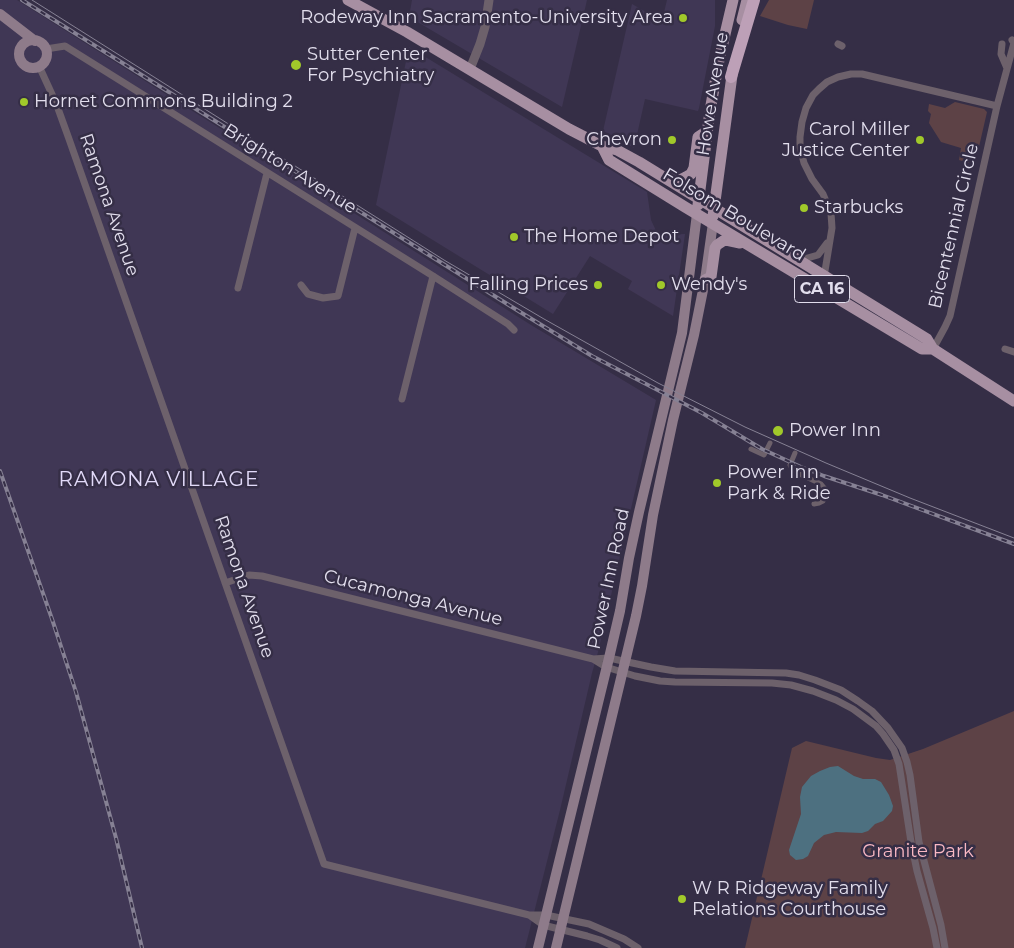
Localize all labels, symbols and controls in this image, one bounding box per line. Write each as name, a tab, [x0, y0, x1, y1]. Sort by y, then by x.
place label: Rodeway Inn Sacramento-University Area	[300, 7, 673, 29]
marker: Rodeway Inn Sacramento-University Area	[677, 12, 689, 24]
street label: Howe Avenue	[693, 31, 733, 157]
place label: Sutter Center For Psychiatry	[307, 44, 434, 86]
marker: Sutter Center For Psychiatry	[289, 58, 303, 72]
place label: Hornet Commons Building 2	[34, 91, 293, 113]
marker: Hornet Commons Building 2	[18, 96, 30, 108]
street label: Brighton Avenue	[219, 119, 361, 219]
place label: Carol Miller Justice Center	[782, 119, 910, 162]
place label: Chevron	[586, 129, 662, 151]
street label: Ramona Avenue	[74, 131, 144, 279]
marker: Chevron	[666, 134, 678, 146]
marker: Carol Miller Justice Center	[914, 134, 926, 146]
street label: Bicentennial Circle	[924, 141, 984, 311]
street label: Folsom Boulevard	[659, 164, 809, 266]
place label: Starbucks	[814, 197, 903, 219]
marker: Starbucks	[798, 202, 810, 214]
place label: The Home Depot	[524, 226, 679, 248]
marker: The Home Depot	[508, 231, 520, 243]
place label: Falling Prices	[469, 274, 588, 296]
place label: Wendy's	[671, 274, 747, 296]
road number: CA 16	[794, 276, 850, 302]
marker: Falling Prices	[592, 279, 604, 291]
marker: Wendy's	[655, 279, 667, 291]
place label: Power Inn	[789, 420, 881, 442]
marker: Power Inn	[771, 424, 785, 438]
place label: Power Inn Park & Ride	[727, 462, 831, 504]
district label: RAMONA VILLAGE	[57, 468, 261, 492]
marker: Power Inn Park & Ride	[711, 477, 723, 489]
street label: Power Inn Road	[584, 507, 634, 651]
street label: Ramona Avenue	[209, 513, 279, 661]
street label: Cucamonga Avenue	[321, 565, 505, 631]
park label: Granite Park	[862, 841, 974, 863]
place label: W R Ridgeway Family Relations Courthouse	[692, 878, 888, 921]
marker: W R Ridgeway Family Relations Courthouse	[676, 893, 688, 905]

